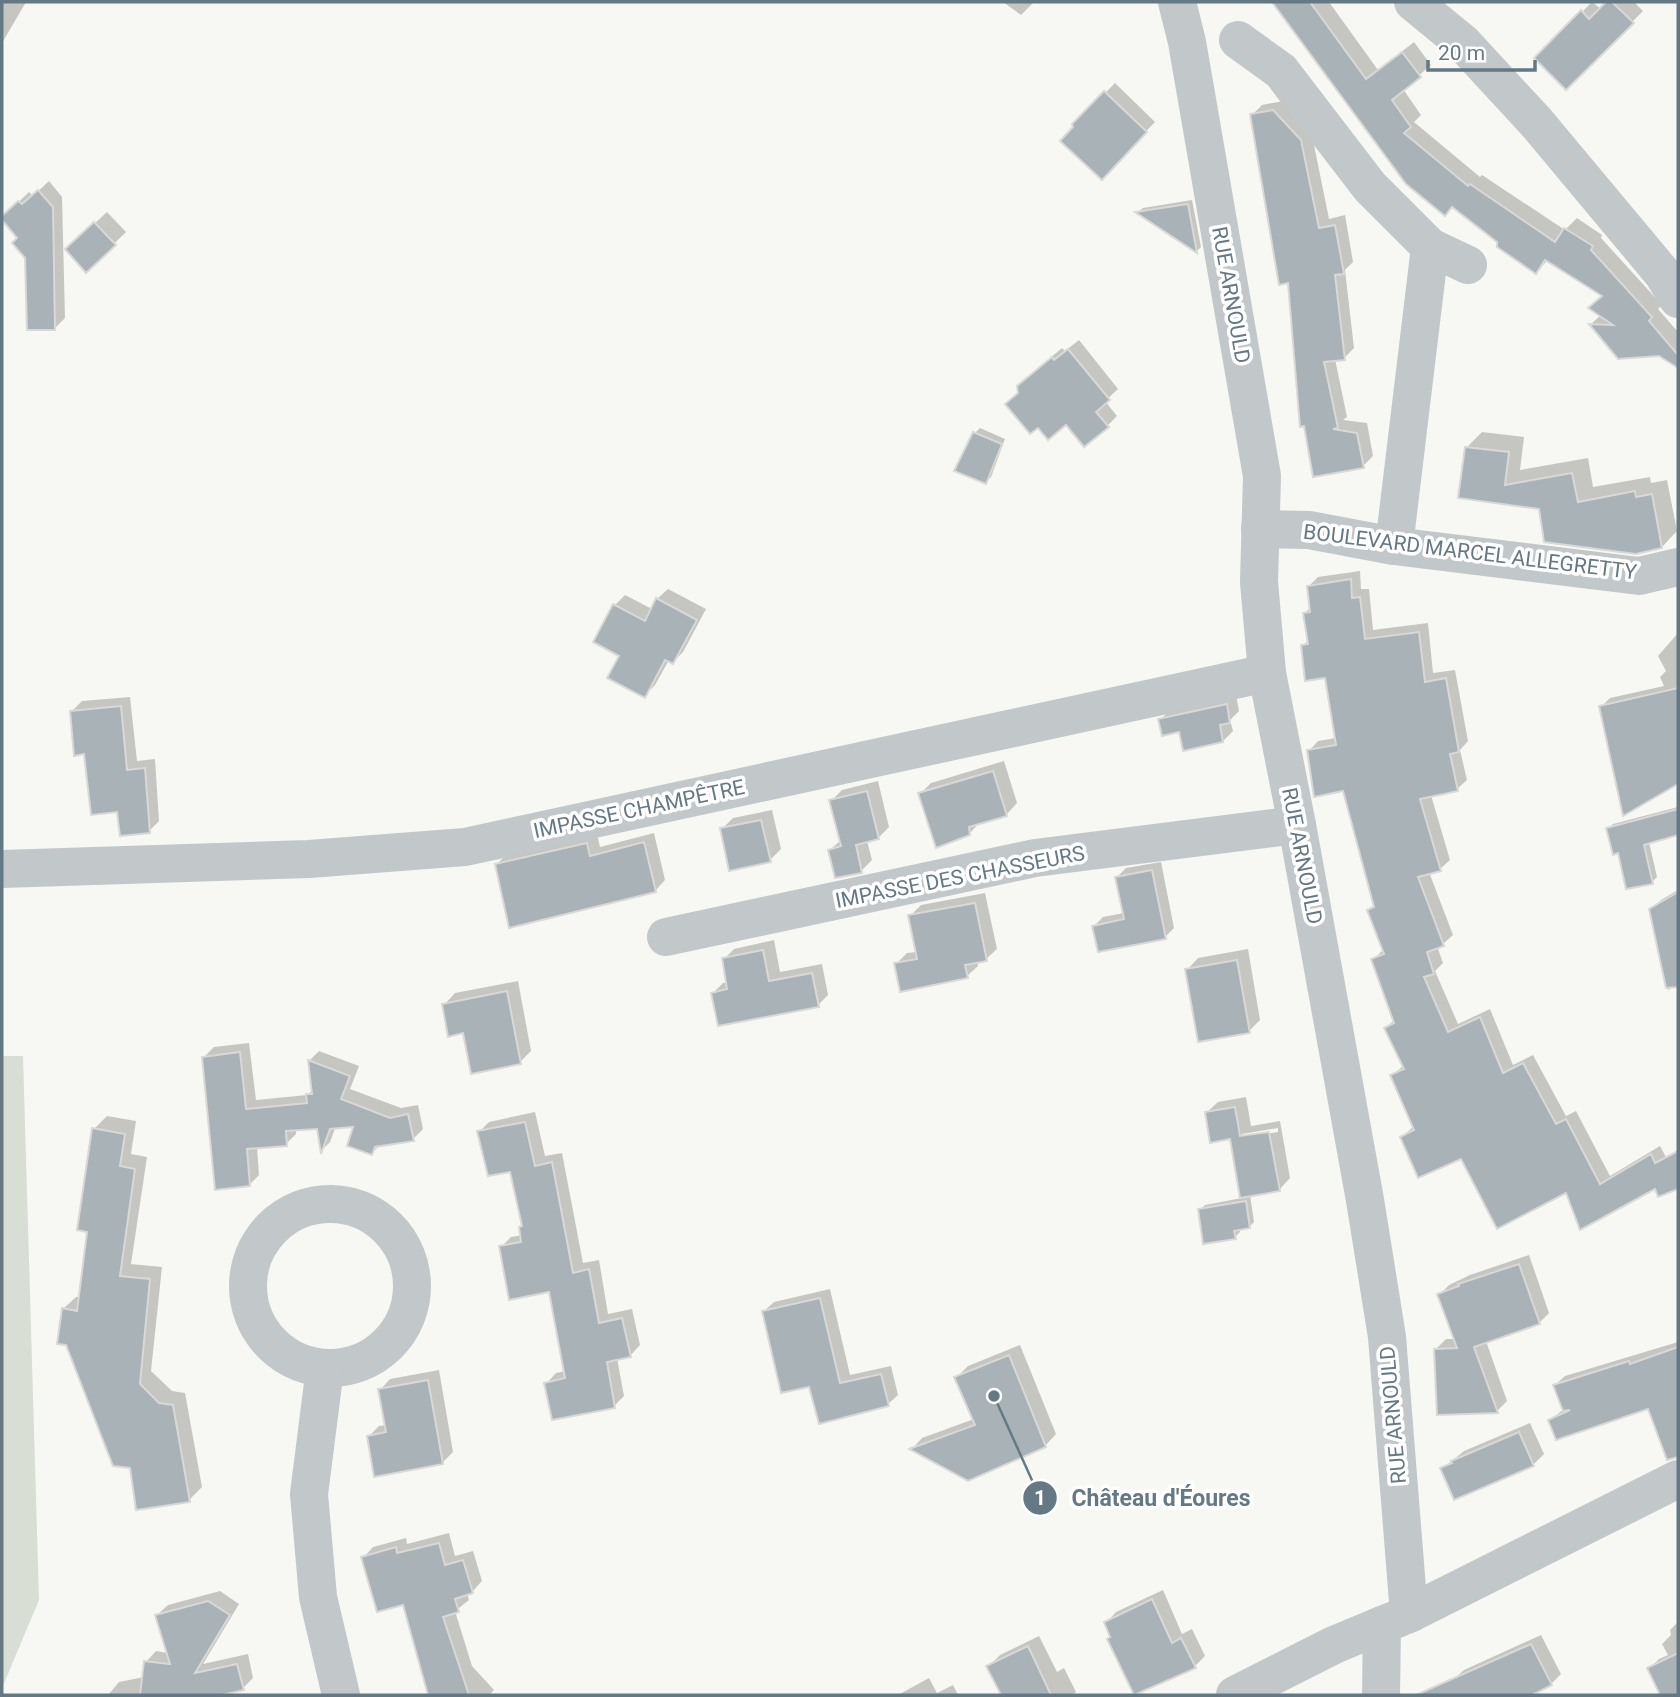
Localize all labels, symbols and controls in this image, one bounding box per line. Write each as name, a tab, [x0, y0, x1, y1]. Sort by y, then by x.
scale bar	[1428, 28, 1535, 72]
text: 20 m	[1438, 41, 1485, 65]
street label: RUE ARNOULD	[1207, 225, 1255, 365]
street label: BOULEVARD MARCEL ALLEGRETTY	[1302, 520, 1638, 584]
street label: IMPASSE CHAMPÊTRE	[531, 775, 747, 843]
street label: RUE ARNOULD	[1277, 786, 1327, 926]
street label: IMPASSE DES CHASSEURS	[833, 841, 1087, 913]
street label: RUE ARNOULD	[1375, 1345, 1411, 1485]
callout: Château d'Éoures	[1023, 1476, 1265, 1520]
text: Château d'Éoures	[1071, 1484, 1251, 1512]
text: 1	[1034, 1486, 1046, 1510]

